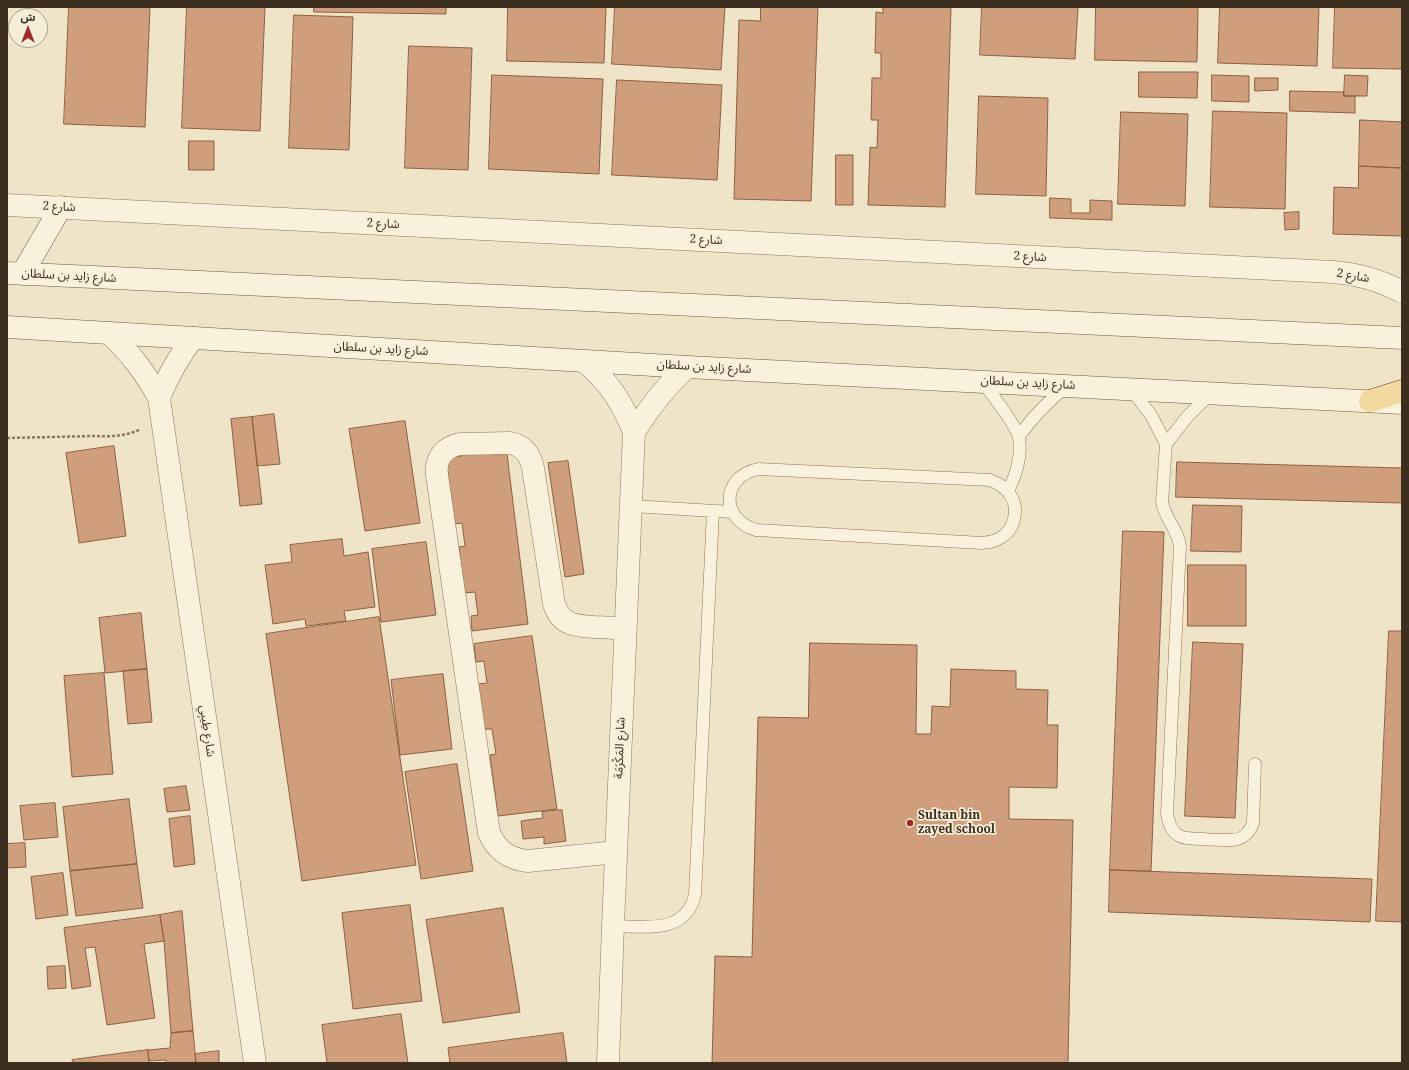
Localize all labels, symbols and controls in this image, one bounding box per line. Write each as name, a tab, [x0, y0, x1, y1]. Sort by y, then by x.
north arrow	[8, 8, 48, 48]
text: ش	[20, 9, 36, 24]
street label: شارع 2	[42, 199, 76, 215]
street label: شارع 2	[366, 216, 400, 232]
street label: شارع 2	[689, 232, 723, 248]
street label: شارع 2	[1013, 249, 1047, 265]
street label: شارع زايد بن سلطان	[21, 266, 117, 286]
street label: شارع 2	[1335, 266, 1371, 286]
street label: شارع زايد بن سلطان	[333, 339, 429, 359]
street label: شارع زايد بن سلطان	[656, 357, 752, 377]
street label: شارع زايد بن سلطان	[980, 373, 1076, 393]
street label: شارع طِيبِي	[196, 704, 218, 758]
street label: شارع المَكْرَمَة	[612, 717, 628, 779]
place label: Sultan bin zayed school	[918, 809, 995, 837]
marker: Sultan bin zayed school	[905, 818, 915, 828]

